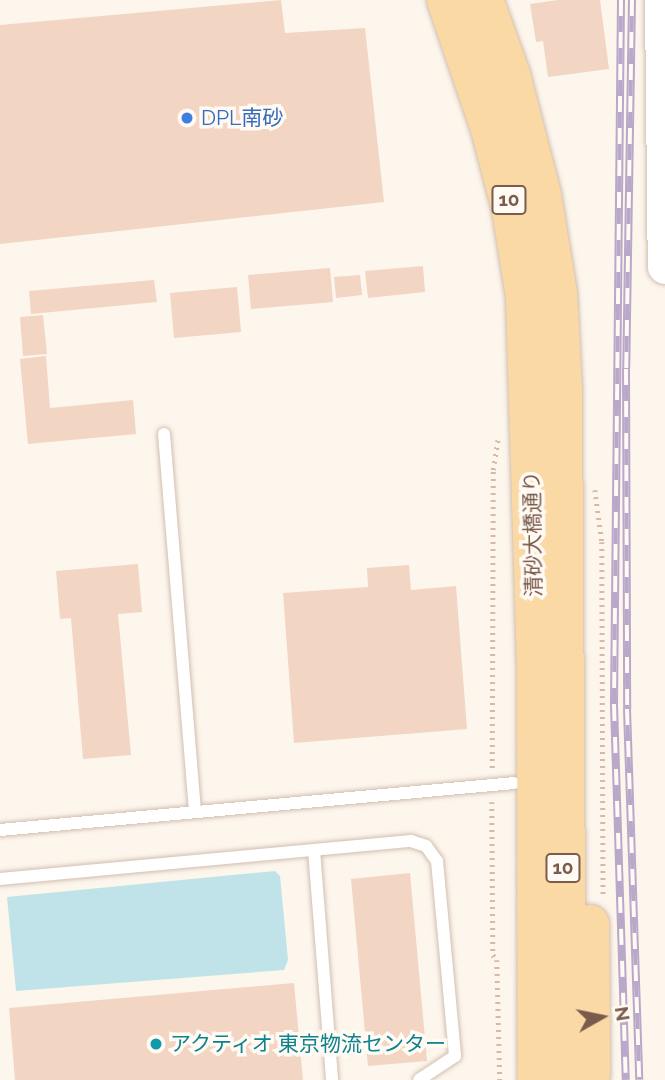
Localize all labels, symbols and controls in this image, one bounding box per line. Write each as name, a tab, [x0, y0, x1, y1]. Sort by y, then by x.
place label: DPL南砂	[201, 105, 283, 131]
marker: DPL南砂	[179, 110, 195, 126]
road number: 10	[490, 184, 528, 216]
street label: 清砂大橋通り	[519, 471, 547, 597]
road number: 10	[544, 852, 582, 884]
north arrow	[567, 982, 637, 1052]
text: N	[611, 1005, 635, 1023]
place label: アクティオ 東京物流センター	[170, 1031, 448, 1057]
marker: アクティオ 東京物流センター	[148, 1036, 164, 1052]

